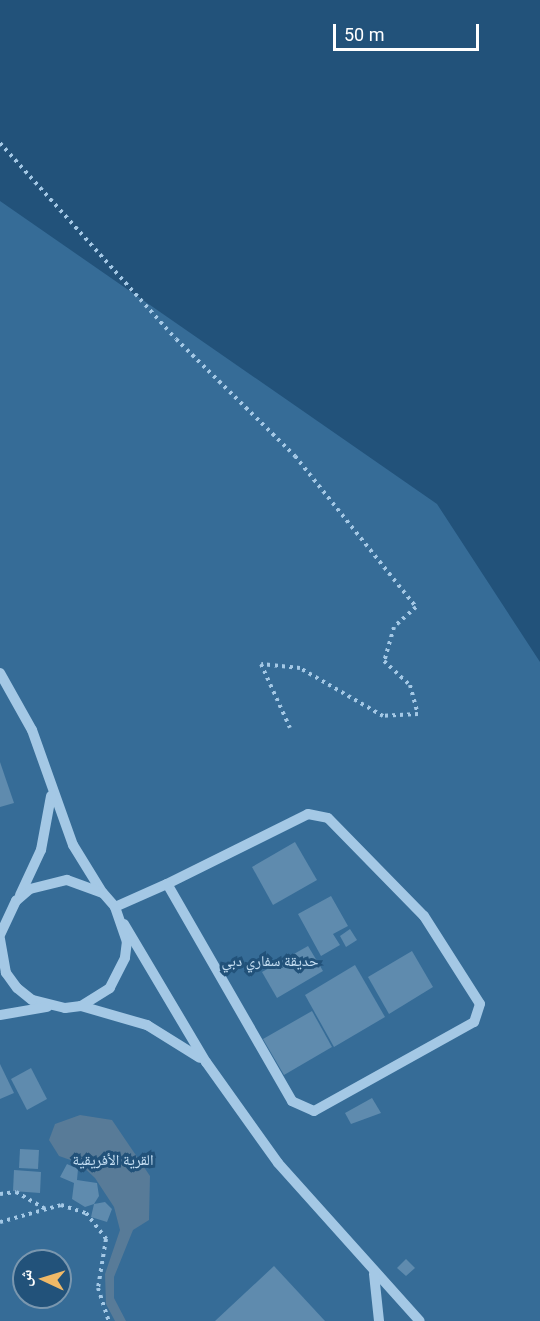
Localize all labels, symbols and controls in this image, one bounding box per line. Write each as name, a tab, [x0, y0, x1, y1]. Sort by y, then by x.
scale bar	[336, 12, 482, 50]
text: 50 m	[344, 24, 384, 45]
park label: حديقة سفاري دبي	[222, 953, 318, 971]
park label: القرية الأفريقية	[72, 1152, 154, 1170]
north arrow	[12, 1249, 72, 1309]
text: ش	[15, 1269, 36, 1287]

